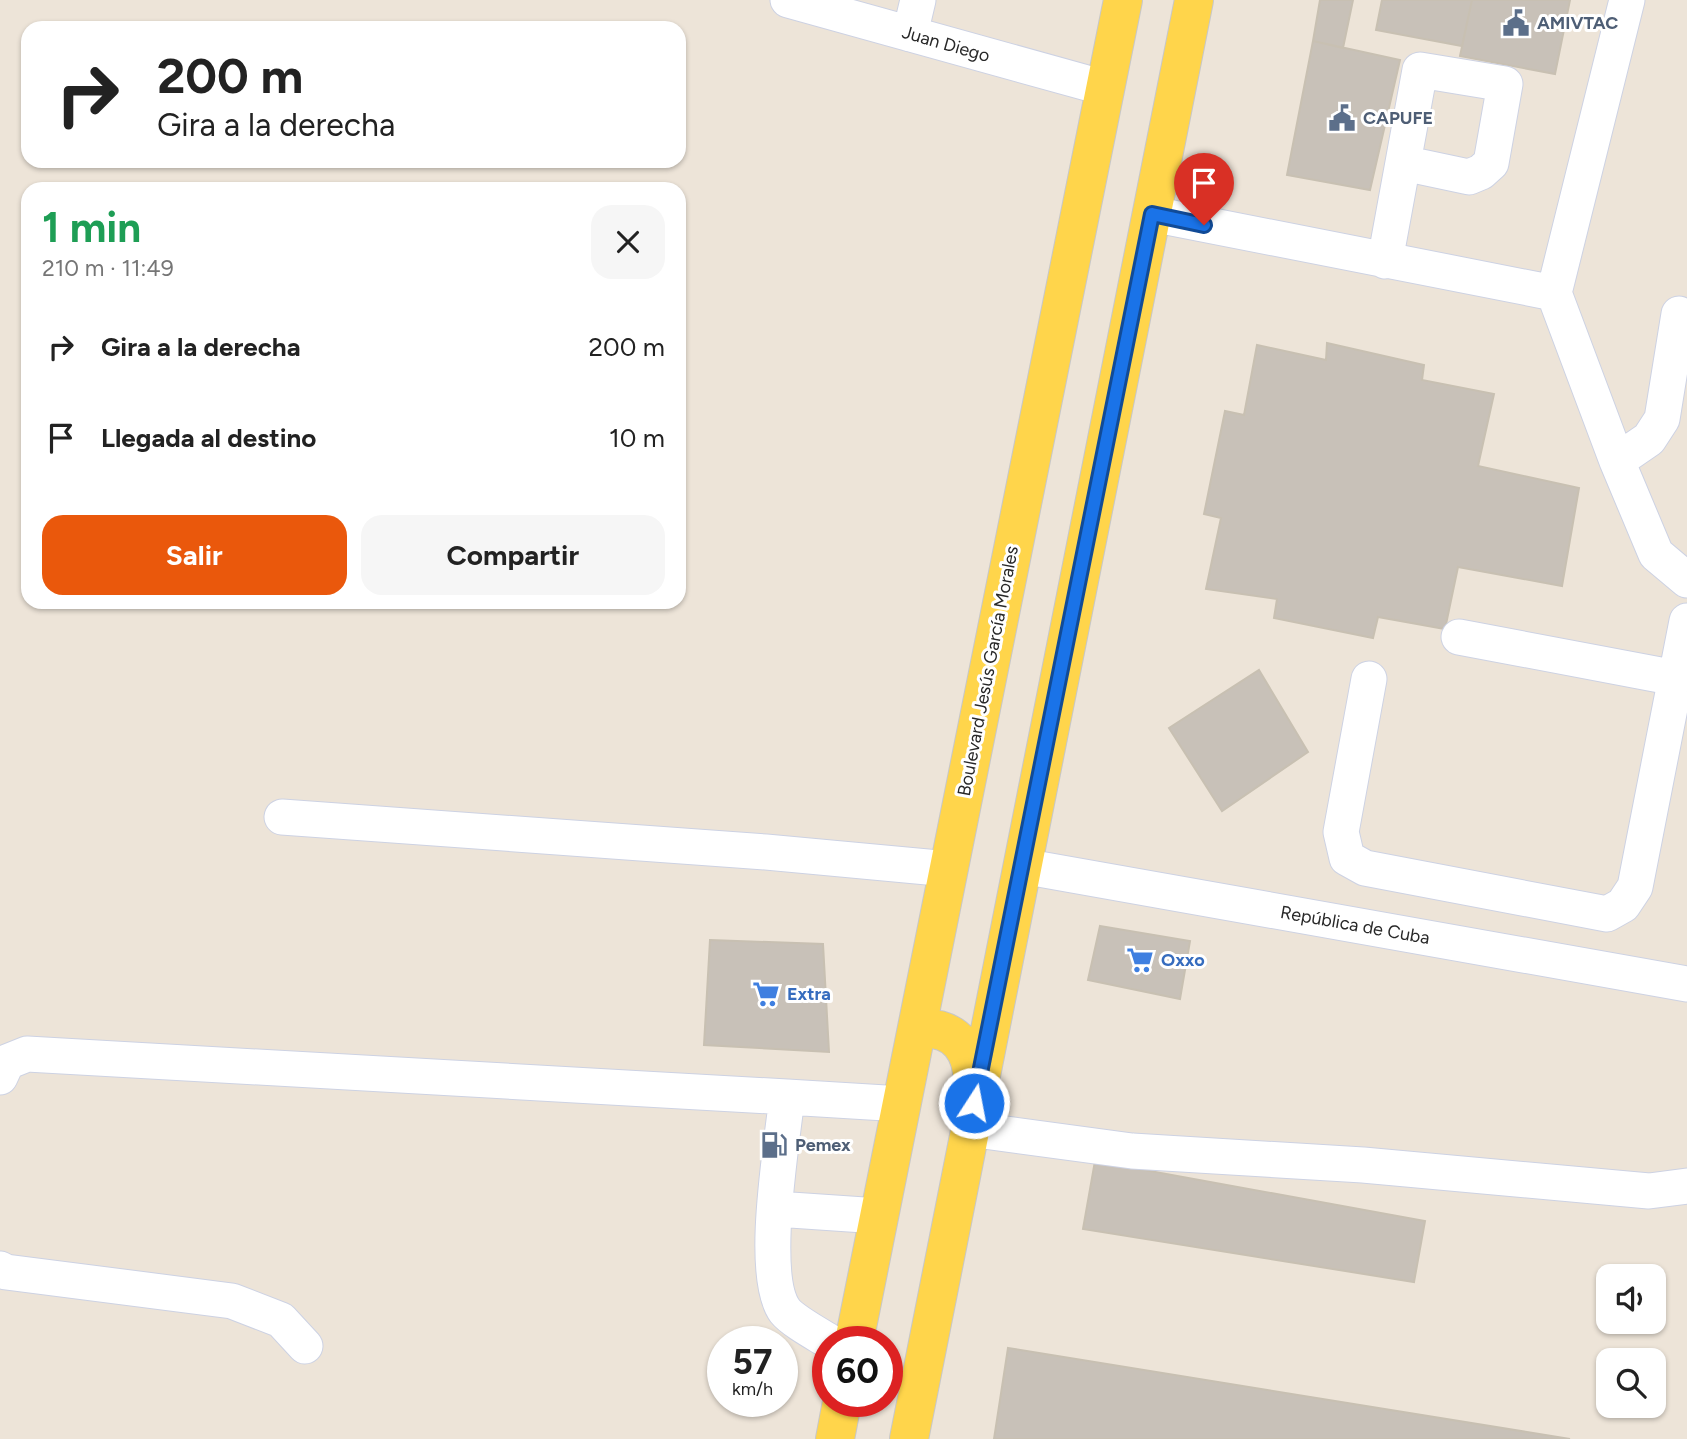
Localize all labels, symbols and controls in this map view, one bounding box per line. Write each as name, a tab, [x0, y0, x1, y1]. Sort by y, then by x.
public building icon: AMIVTAC	[1501, 8, 1531, 38]
place label: AMIVTAC	[1537, 12, 1618, 34]
street label: Juan Diego	[900, 21, 992, 67]
text: 200 m	[157, 46, 303, 105]
icon: right	[42, 49, 133, 140]
public building icon: CAPUFE	[1327, 103, 1357, 133]
text: Gira a la derecha	[157, 106, 395, 144]
place label: CAPUFE	[1363, 107, 1433, 129]
pin	[1174, 153, 1234, 225]
icon: arrive	[1185, 164, 1223, 202]
text: 1 min	[42, 202, 141, 253]
button: close	[591, 205, 665, 279]
text: 210 m · 11:49	[42, 254, 174, 282]
icon: right	[42, 328, 80, 366]
text: Gira a la derecha	[101, 331, 301, 363]
text: 200 m	[589, 331, 665, 363]
icon: arrive	[42, 419, 80, 457]
text: Llegada al destino	[101, 422, 316, 454]
text: 10 m	[609, 422, 665, 454]
button: Salir	[42, 515, 347, 595]
button: Compartir	[361, 515, 665, 595]
street label: Boulevard Jesús García Morales	[953, 544, 1023, 798]
street label: República de Cuba	[1279, 901, 1431, 949]
supermarket icon: Oxxo	[1125, 945, 1155, 975]
place label: Oxxo	[1161, 949, 1205, 971]
supermarket icon: Extra	[751, 979, 781, 1009]
place label: Extra	[787, 983, 831, 1005]
position arrow	[937, 1066, 1011, 1140]
fuel station icon: Pemex	[759, 1130, 789, 1160]
place label: Pemex	[795, 1134, 851, 1156]
map controls	[1596, 1264, 1666, 1418]
button: sound	[1596, 1264, 1666, 1334]
speed limit sign: 60	[812, 1326, 903, 1417]
text: 57	[733, 1341, 772, 1383]
button: search	[1596, 1348, 1666, 1418]
text: km/h	[732, 1378, 773, 1400]

